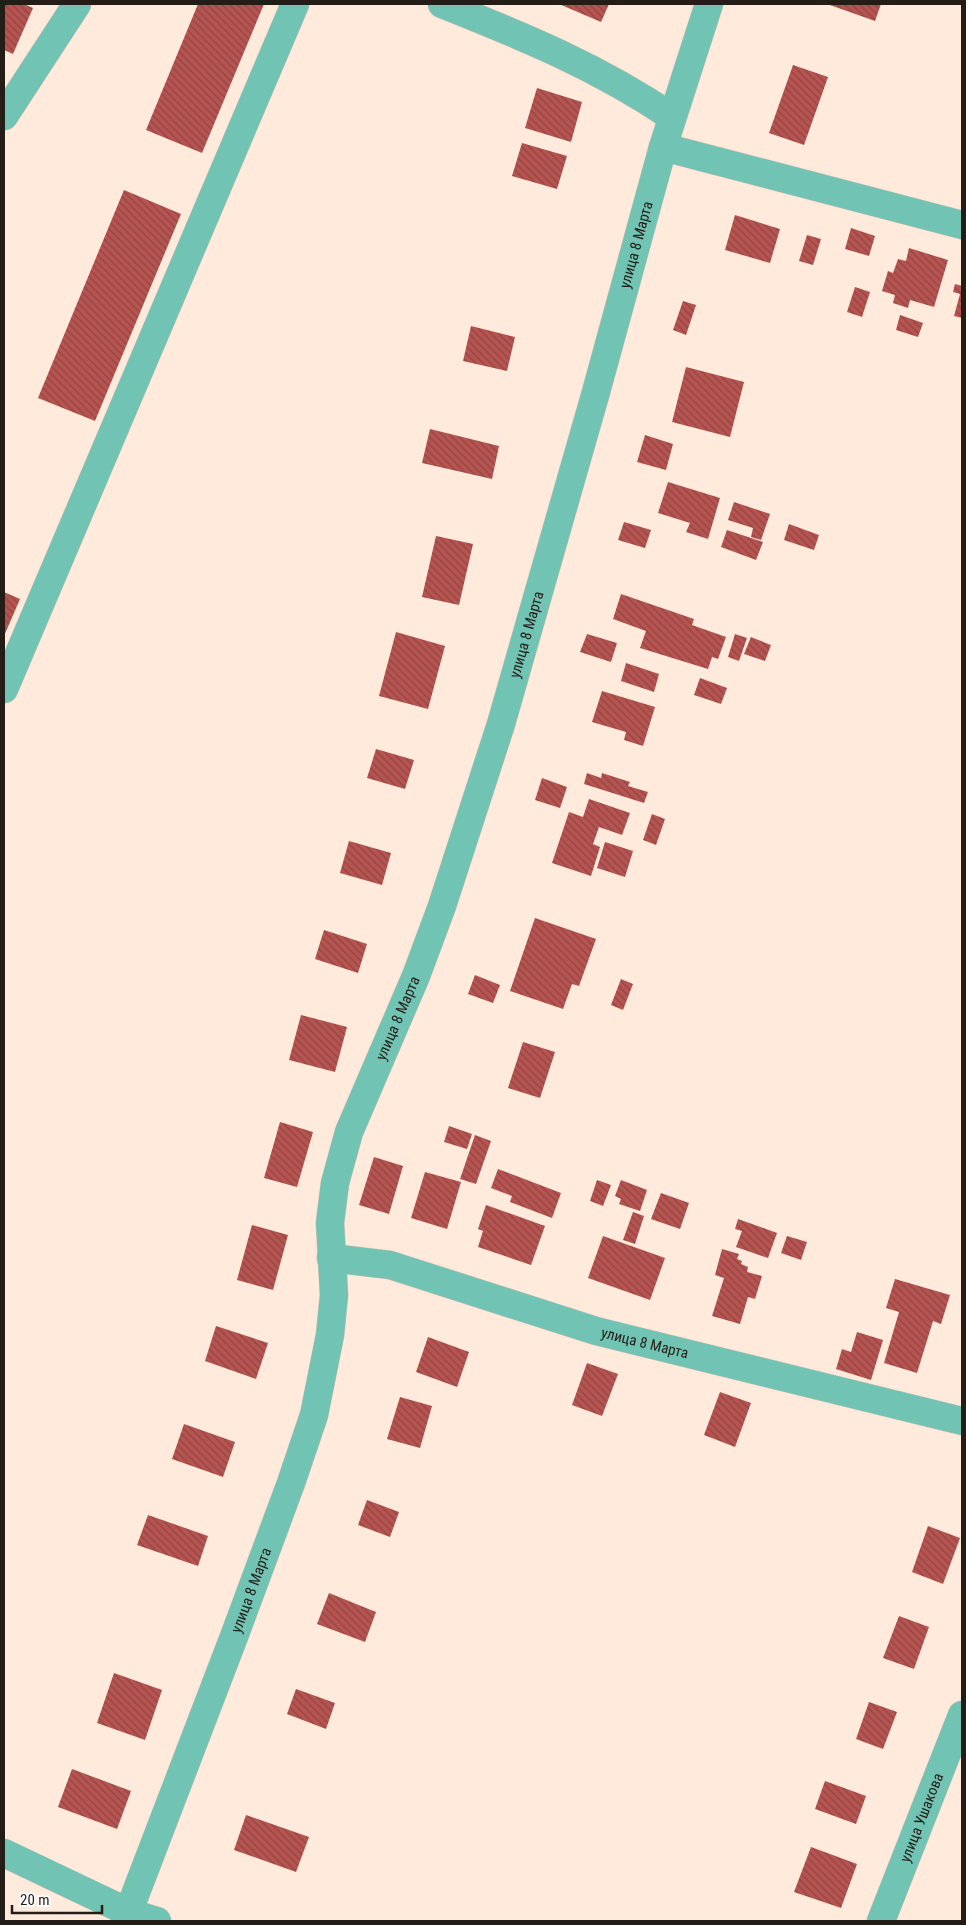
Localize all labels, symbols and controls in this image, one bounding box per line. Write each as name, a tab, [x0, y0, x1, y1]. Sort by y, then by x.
street label: улица 8 Марта	[616, 199, 657, 290]
street label: улица 8 Марта	[506, 589, 548, 680]
street label: улица 8 Марта	[372, 974, 424, 1063]
street label: улица 8 Марта	[599, 1324, 690, 1362]
street label: улица 8 Марта	[227, 1545, 275, 1635]
street label: улица Ушакова	[896, 1771, 947, 1865]
scale bar	[12, 1882, 102, 1914]
text: 20 m	[20, 1891, 50, 1909]

